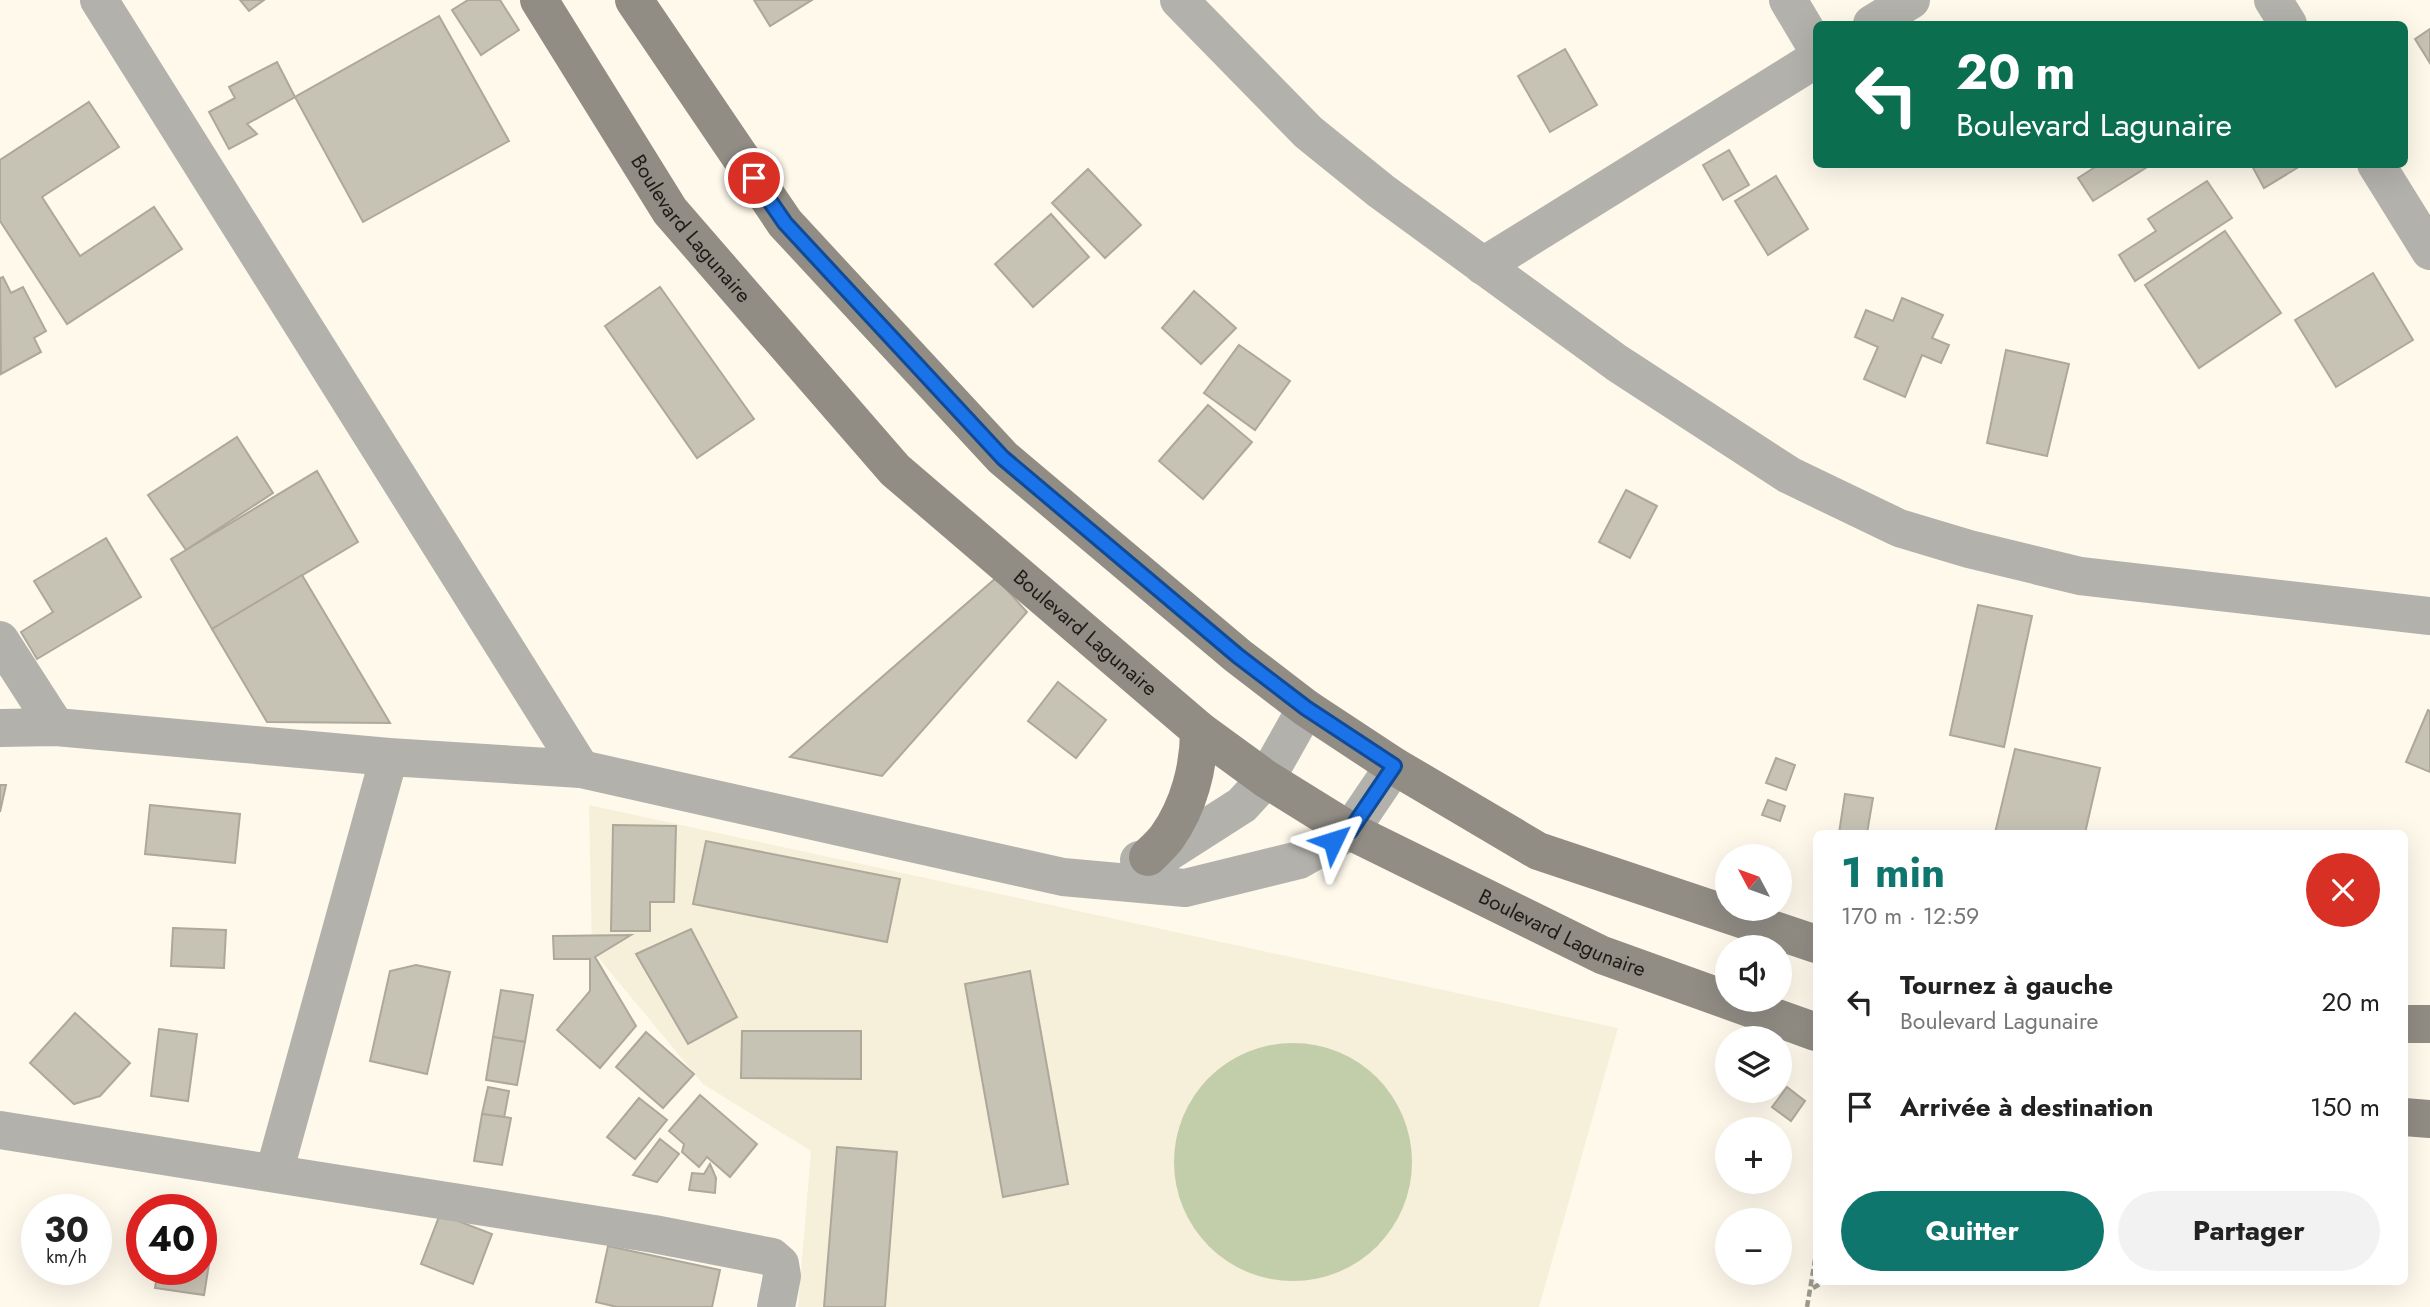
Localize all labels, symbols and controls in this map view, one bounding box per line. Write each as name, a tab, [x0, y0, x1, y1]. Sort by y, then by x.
text: 20 m	[1956, 37, 2075, 107]
icon: left	[1841, 49, 1932, 140]
text: Boulevard Lagunaire	[1956, 102, 2232, 148]
pin	[724, 148, 784, 208]
street label: Boulevard Lagunaire	[623, 149, 758, 310]
icon: arrive	[735, 159, 773, 197]
street label: Boulevard Lagunaire	[1007, 563, 1164, 703]
position arrow	[1296, 804, 1370, 878]
text: 1 min	[1841, 842, 1945, 903]
north arrow	[1715, 844, 1792, 920]
map controls	[1715, 844, 1792, 1285]
button: close	[2306, 853, 2380, 927]
street label: Boulevard Lagunaire	[1474, 882, 1650, 985]
text: 170 m · 12:59	[1841, 899, 1979, 933]
button: sound	[1715, 935, 1792, 1012]
text: Tournez à gauche	[1900, 966, 2113, 1004]
icon: left	[1841, 983, 1879, 1021]
text: 20 m	[2322, 983, 2380, 1021]
text: Boulevard Lagunaire	[1900, 1004, 2098, 1038]
button: layers	[1715, 1026, 1792, 1103]
icon: arrive	[1841, 1088, 1879, 1126]
text: Arrivée à destination	[1900, 1088, 2153, 1126]
text: 150 m	[2310, 1088, 2380, 1126]
button: +	[1715, 1117, 1792, 1194]
button: Quitter	[1841, 1191, 2104, 1271]
button: Partager	[2118, 1191, 2380, 1271]
speed limit sign: 40	[126, 1194, 217, 1285]
text: 30	[44, 1205, 89, 1255]
button: −	[1715, 1208, 1792, 1285]
text: km/h	[46, 1244, 87, 1270]

